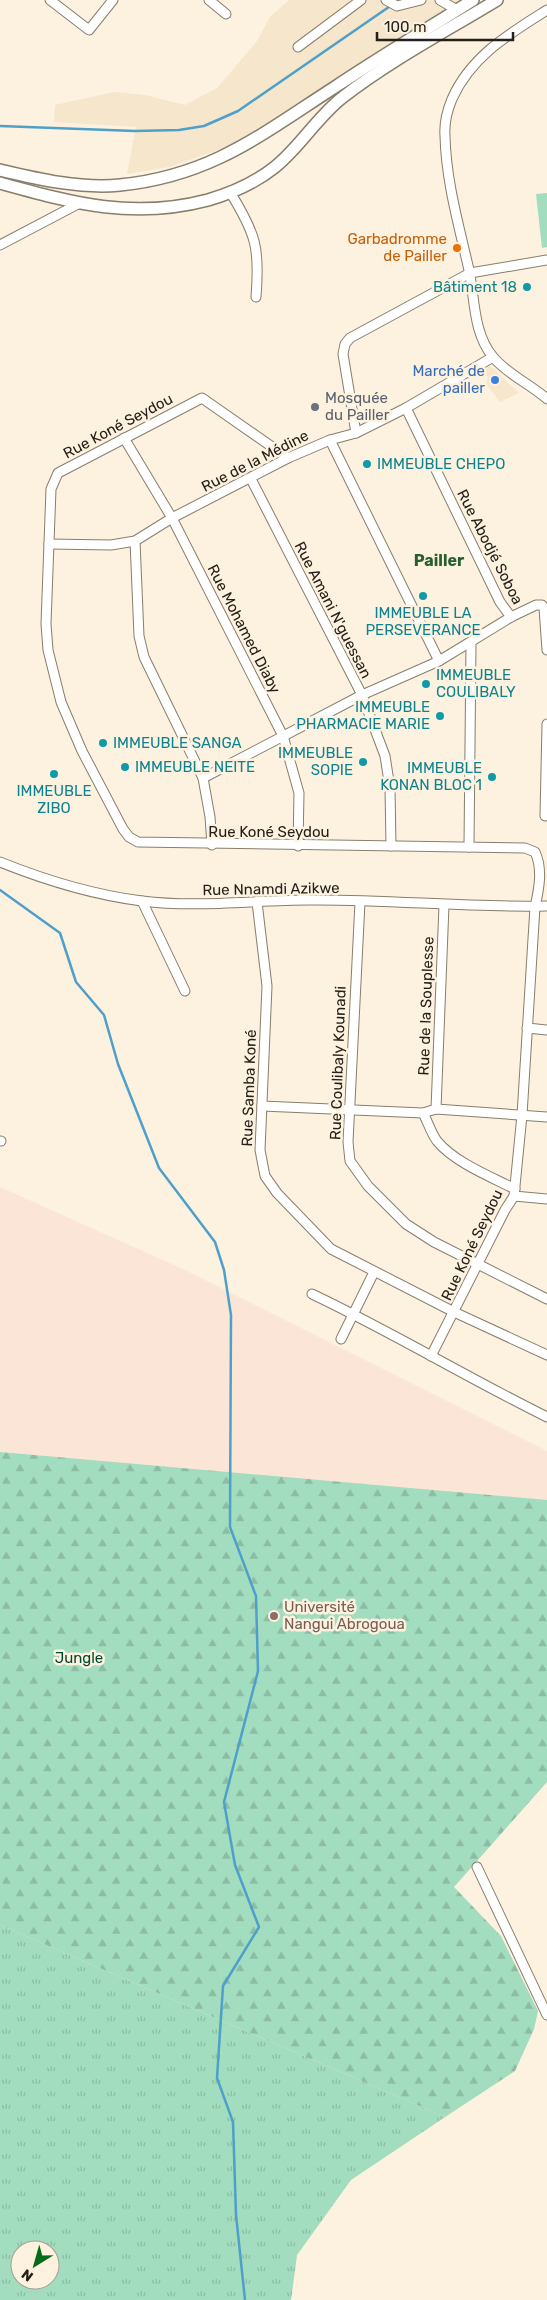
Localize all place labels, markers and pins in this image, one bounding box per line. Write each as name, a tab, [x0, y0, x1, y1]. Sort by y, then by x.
place label: Garbadromme de Pailler	[347, 230, 447, 265]
marker: Garbadromme de Pailler	[451, 242, 463, 254]
place label: Bâtiment 18	[433, 278, 517, 296]
marker: Bâtiment 18	[521, 281, 533, 293]
place label: Marché de pailler	[412, 362, 485, 397]
marker: Marché de pailler	[489, 374, 501, 386]
place label: Mosquée du Pailler	[325, 389, 390, 424]
marker: Mosquée du Pailler	[309, 401, 321, 413]
place label: IMMEUBLE CHEPO	[377, 455, 505, 473]
marker: IMMEUBLE CHEPO	[361, 458, 373, 470]
marker: IMMEUBLE LA PERSEVERANCE	[417, 590, 429, 602]
place label: IMMEUBLE LA PERSEVERANCE	[365, 604, 481, 639]
place label: IMMEUBLE COULIBALY	[436, 666, 516, 701]
marker: IMMEUBLE COULIBALY	[420, 678, 432, 690]
place label: IMMEUBLE PHARMACIE MARIE	[296, 698, 430, 733]
marker: IMMEUBLE PHARMACIE MARIE	[434, 710, 446, 722]
place label: IMMEUBLE SANGA	[113, 734, 241, 752]
marker: IMMEUBLE SANGA	[97, 737, 109, 749]
place label: IMMEUBLE SOPIE	[278, 744, 353, 779]
marker: IMMEUBLE SOPIE	[357, 756, 369, 768]
place label: IMMEUBLE NEITE	[135, 758, 255, 776]
place label: IMMEUBLE KONAN BLOC 1	[380, 759, 482, 794]
marker: IMMEUBLE NEITE	[119, 761, 131, 773]
marker: IMMEUBLE ZIBO	[48, 768, 60, 780]
marker: IMMEUBLE KONAN BLOC 1	[486, 771, 498, 783]
place label: IMMEUBLE ZIBO	[16, 782, 92, 817]
place label: Université Nangui Abrogoua	[284, 1598, 405, 1633]
marker: Université Nangui Abrogoua	[268, 1610, 280, 1622]

